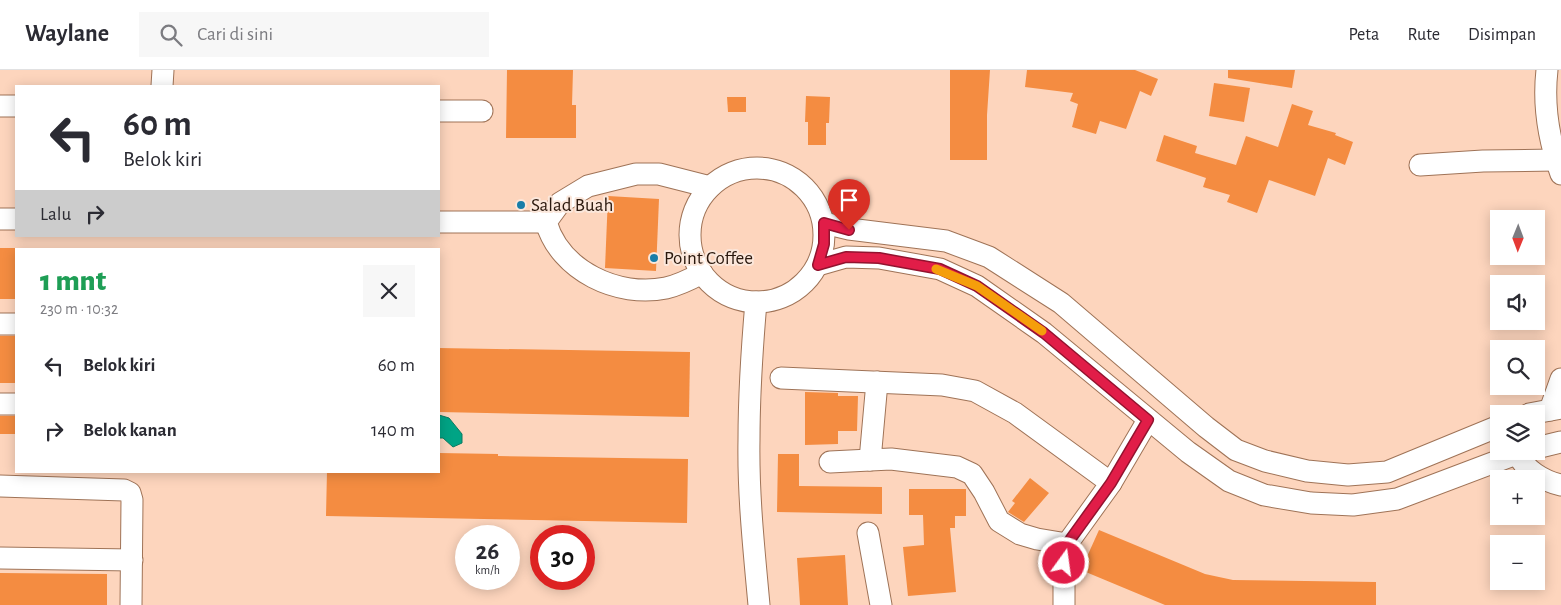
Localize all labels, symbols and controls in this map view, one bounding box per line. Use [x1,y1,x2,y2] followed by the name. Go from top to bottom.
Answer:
[139,12,489,57] search box
[157,21,185,49] icon: search
[25,22,109,46] text: Waylane
[197,25,273,44] text: Cari di sini
[1348,26,1379,44] text: Peta
[1407,26,1440,44] text: Rute
[1468,26,1536,44] text: Disimpan
[40,105,105,170] icon: left
[123,107,192,142] text: 60 m
[123,148,202,170] text: Belok kiri
[828,179,870,230] pin
[835,186,863,214] icon: arrive
[531,196,613,215] place label: Salad Buah
[515,199,527,211] marker: Salad Buah
[81,200,109,228] icon: right
[40,205,71,224] text: Lalu
[1490,210,1545,265] north arrow
[1490,210,1545,590] map controls
[664,249,753,268] place label: Point Coffee
[648,252,660,264] marker: Point Coffee
[363,265,415,317] button: close
[40,266,106,296] text: 1 mnt
[1490,275,1545,330] button: sound
[40,301,118,317] text: 230 m · 10:32
[1490,340,1545,395] button: search
[40,352,68,380] icon: left
[83,356,155,375] text: Belok kiri
[378,356,415,375] text: 60 m
[1490,405,1545,460] button: layers
[40,417,68,445] icon: right
[83,421,177,440] text: Belok kanan
[371,421,415,440] text: 140 m
[1490,470,1545,525] button: +
[530,525,595,590] speed limit sign: 30
[1490,535,1545,590] button: −
[1037,536,1089,588] position arrow
[476,539,499,564] text: 26
[475,564,500,576] text: km/h

